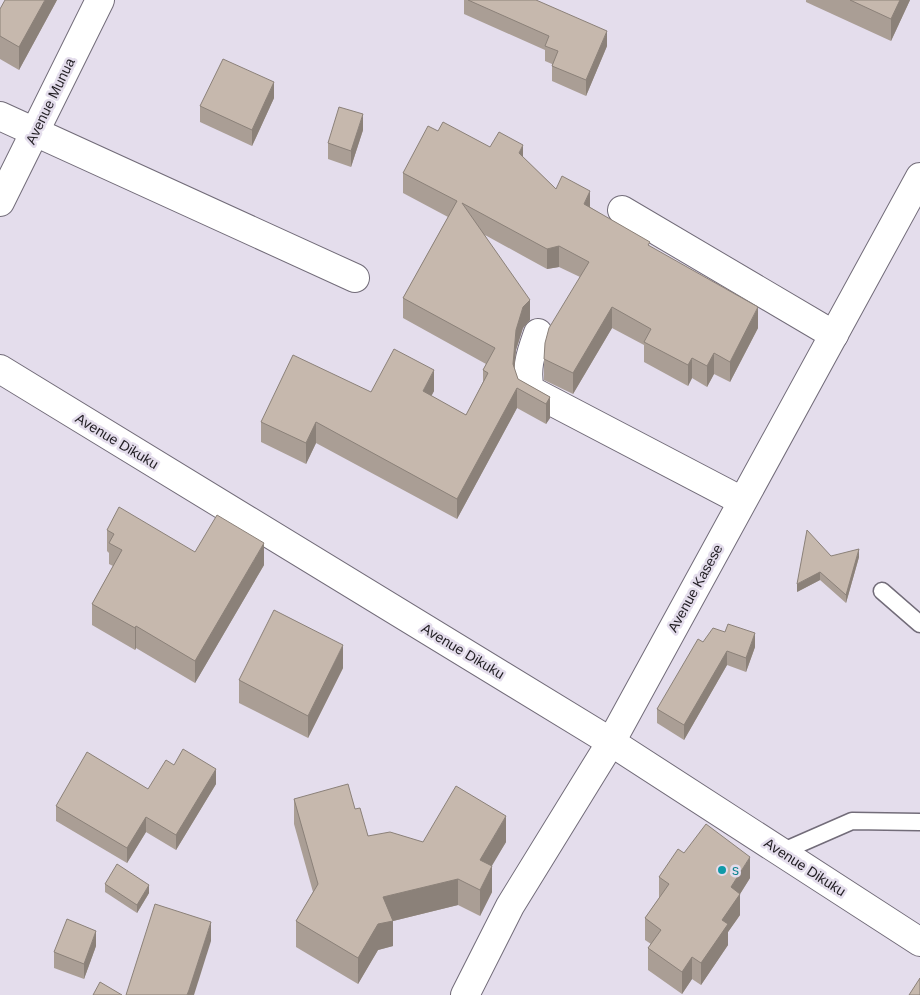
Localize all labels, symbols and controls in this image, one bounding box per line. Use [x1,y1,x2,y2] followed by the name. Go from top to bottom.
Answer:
[22,55,78,147] street label: Avenue Munua
[73,410,161,472] street label: Avenue Dikuku
[664,541,726,635] street label: Avenue Kasese
[419,620,507,682] street label: Avenue Dikuku
[761,835,849,899] street label: Avenue Dikuku
[732,862,739,878] place label: s
[716,864,728,876] marker: s

